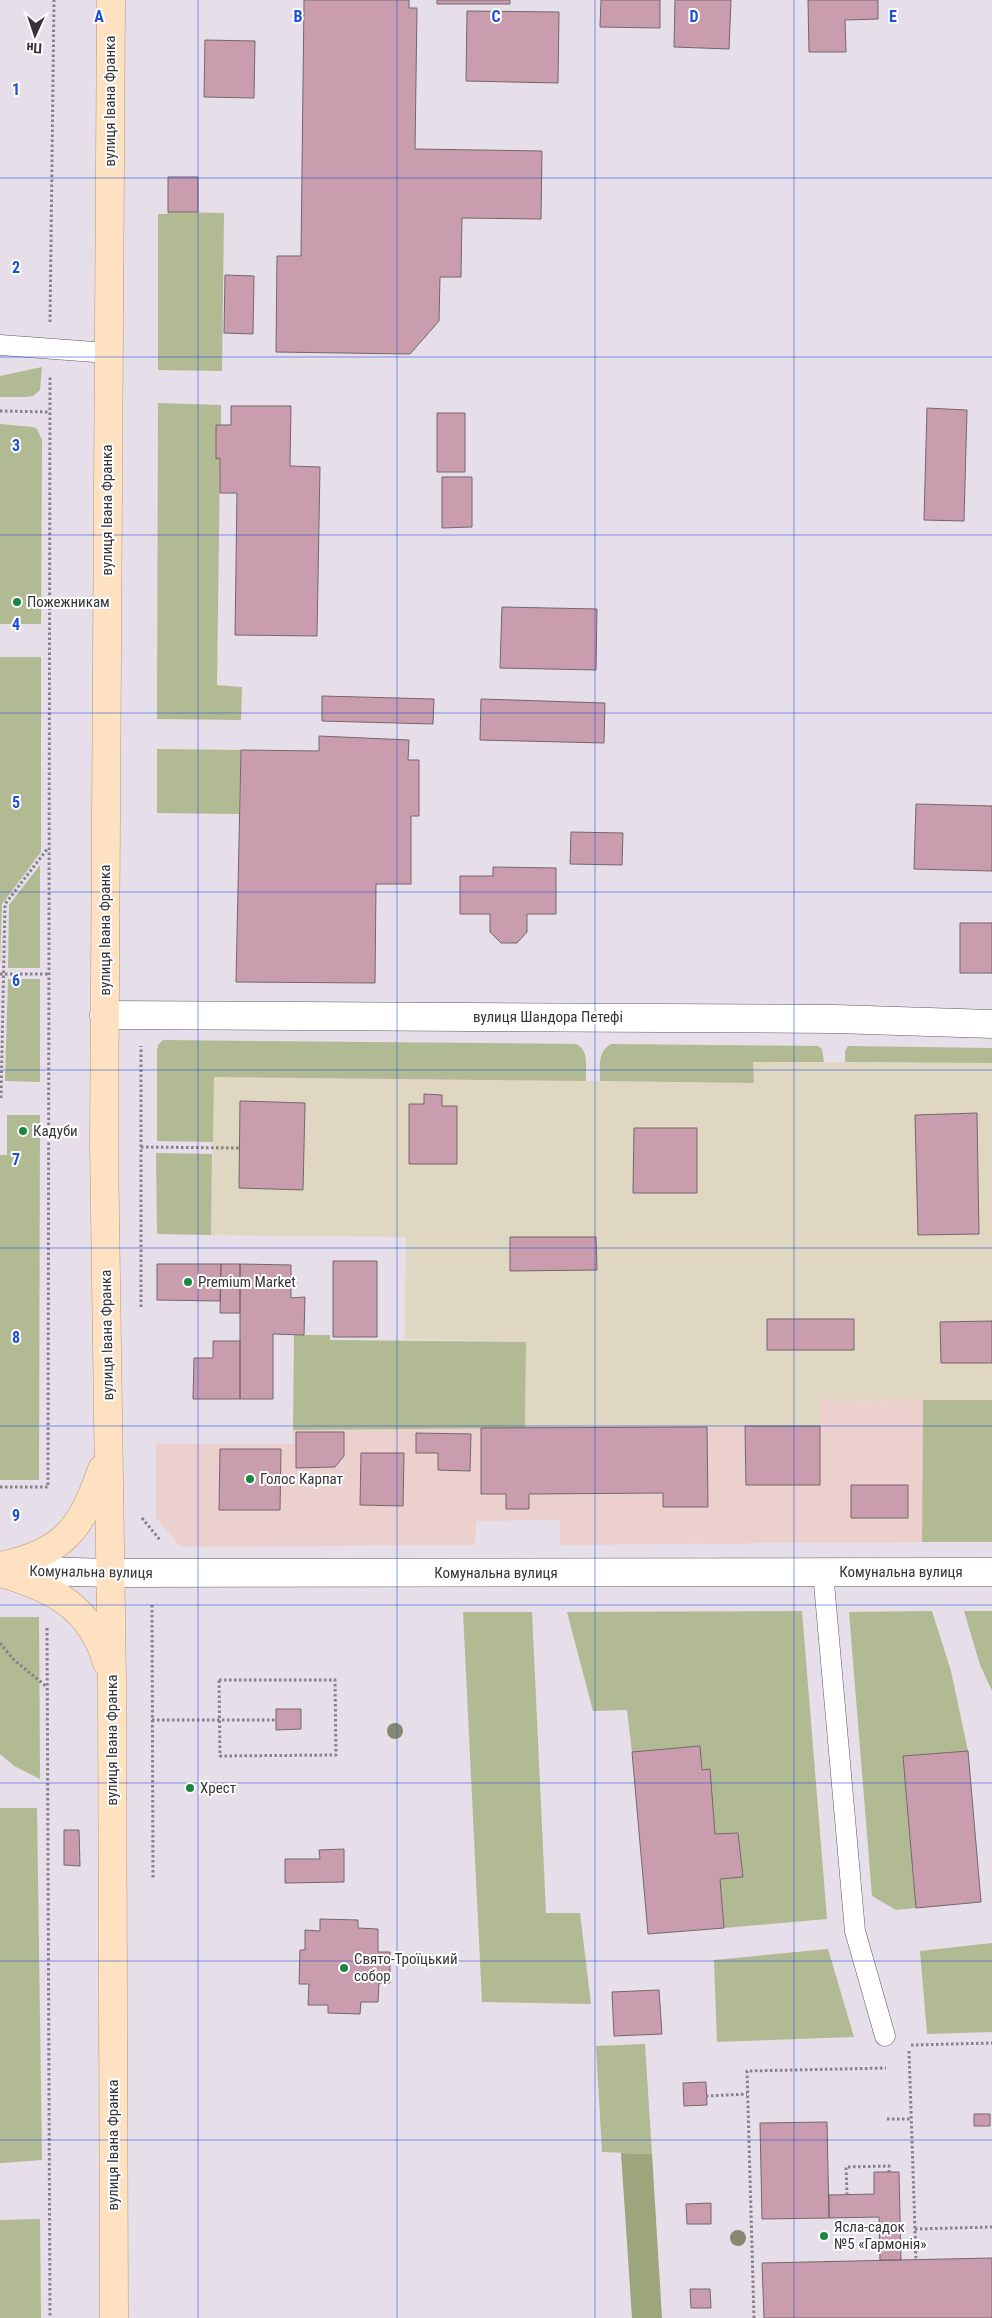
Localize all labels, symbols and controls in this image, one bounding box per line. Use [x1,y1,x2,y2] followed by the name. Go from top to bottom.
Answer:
[94,7,104,26] text: A
[294,7,303,26] text: B
[491,7,501,26] text: C
[689,7,699,26] text: D
[889,7,897,26] text: E
[10,10,60,60] north arrow
[101,36,119,166] street label: вулиця Івана Франка
[26,40,43,56] text: Пн
[12,80,20,99] text: 1
[12,258,20,277] text: 2
[12,436,20,455] text: 3
[98,445,116,575] street label: вулиця Івана Франка
[27,593,110,611] place label: Пожежникам
[11,596,23,608] marker: Пожежникам
[12,615,20,634] text: 4
[12,793,20,812] text: 5
[96,865,114,995] street label: вулиця Івана Франка
[12,971,20,990] text: 6
[473,1008,623,1026] street label: вулиця Шандора Петефі
[33,1122,78,1140] place label: Кадуби
[17,1125,29,1137] marker: Кадуби
[12,1150,20,1169] text: 7
[97,1269,117,1401] street label: вулиця Івана Франка
[198,1273,296,1291] place label: Premium Market
[182,1276,194,1288] marker: Premium Market
[12,1328,20,1347] text: 8
[260,1470,343,1488] place label: Голос Карпат
[244,1473,256,1485] marker: Голос Карпат
[12,1506,20,1525] text: 9
[29,1562,153,1582] street label: Комунальна вулиця
[839,1563,963,1581] street label: Комунальна вулиця
[434,1564,558,1582] street label: Комунальна вулиця
[103,1675,121,1805] street label: вулиця Івана Франка
[200,1779,236,1797] place label: Хрест
[184,1782,196,1794] marker: Хрест
[354,1950,458,1985] place label: Свято-Троїцький собор
[338,1962,350,1974] marker: Свято-Троїцький собор
[104,2080,122,2210] street label: вулиця Івана Франка
[834,2218,927,2253] place label: Ясла-садок №5 «Гармонія»
[818,2230,830,2242] marker: Ясла-садок №5 «Гармонія»

